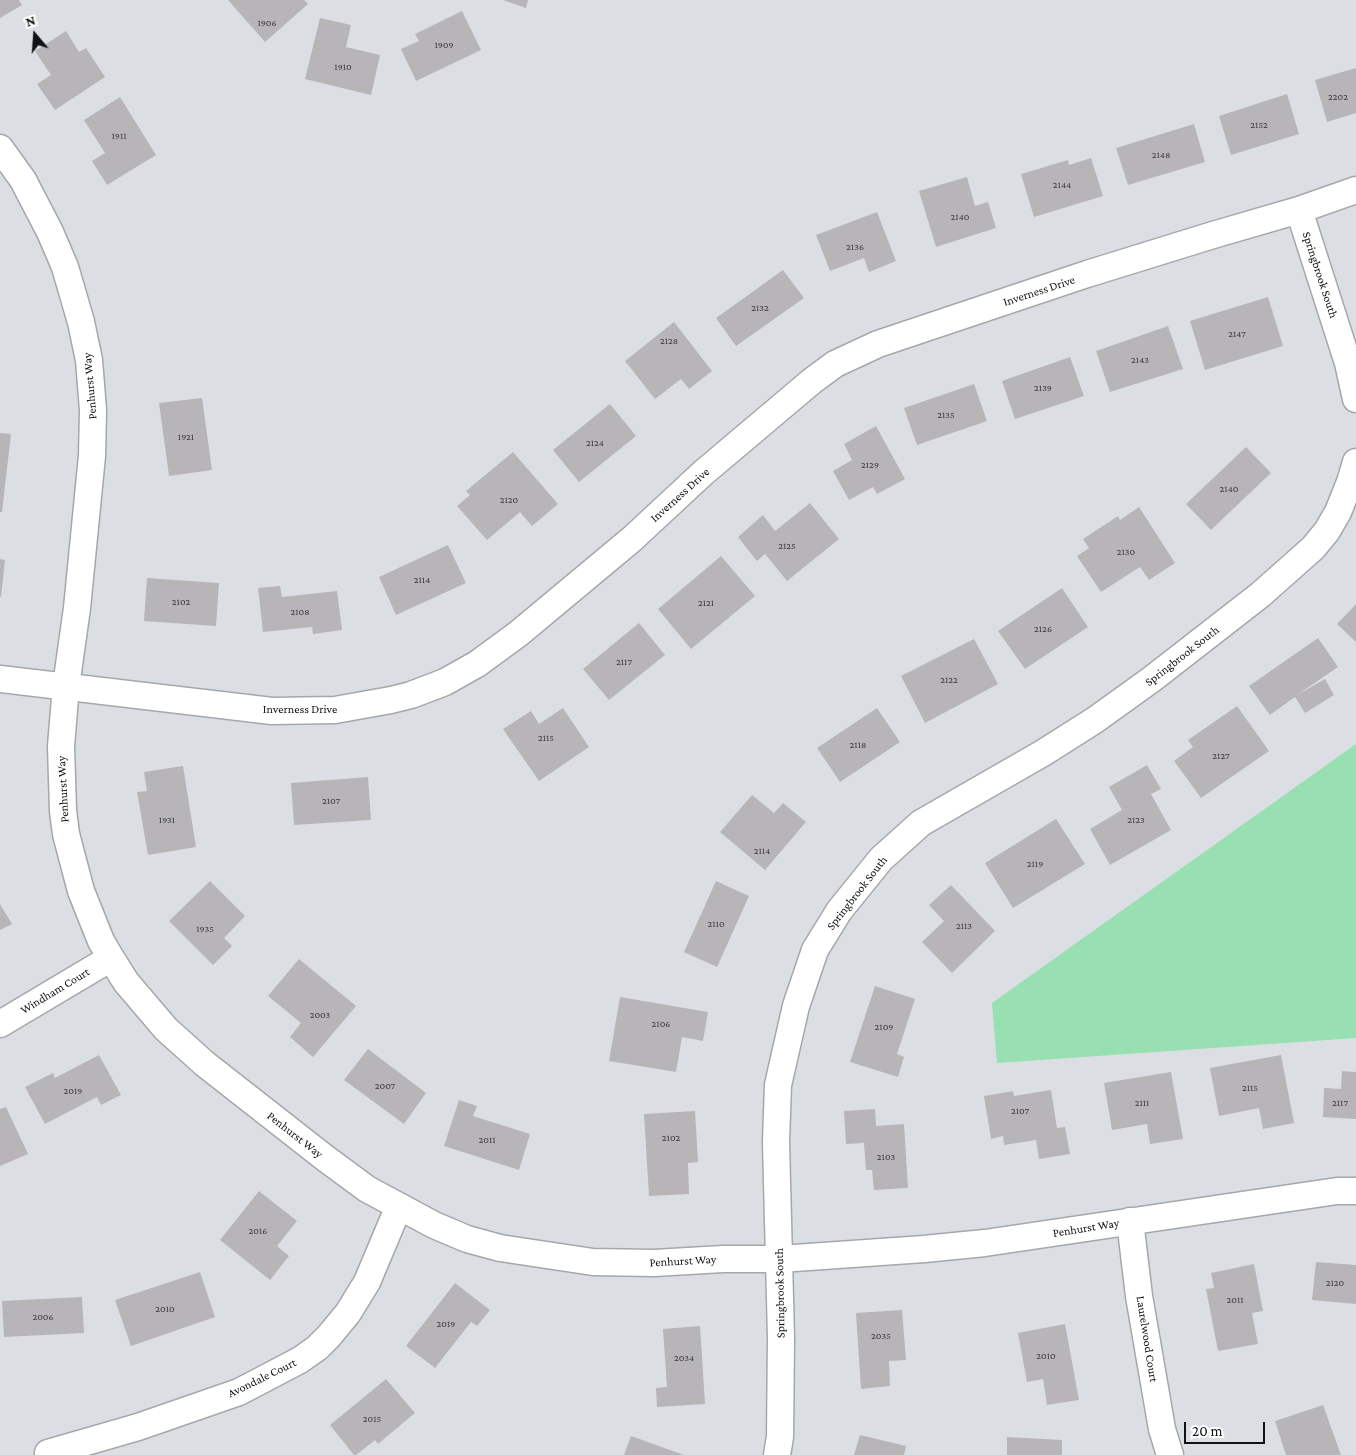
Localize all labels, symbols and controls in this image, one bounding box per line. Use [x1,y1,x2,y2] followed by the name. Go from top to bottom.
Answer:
[10,10,60,60] north arrow
[23,12,37,30] text: N
[257,17,277,29] house number: 1906
[434,39,454,51] house number: 1909
[334,61,352,73] house number: 1910
[1328,91,1348,103] house number: 2202
[1250,119,1268,131] house number: 2152
[111,130,127,142] house number: 1911
[1152,149,1170,161] house number: 2148
[1053,179,1071,191] house number: 2144
[951,211,969,223] house number: 2140
[1299,230,1341,320] street label: Springbrook South
[846,241,864,253] house number: 2136
[1001,273,1077,309] street label: Inverness Drive
[751,302,769,314] house number: 2132
[1228,328,1246,340] house number: 2147
[660,335,678,347] house number: 2128
[80,352,100,420] street label: Penhurst Way
[1131,354,1149,366] house number: 2143
[1034,382,1052,394] house number: 2139
[937,409,955,421] house number: 2135
[178,431,194,443] house number: 1921
[586,437,604,449] house number: 2124
[861,459,879,471] house number: 2129
[647,465,713,525] street label: Inverness Drive
[1220,483,1238,495] house number: 2140
[500,494,518,506] house number: 2120
[778,540,796,552] house number: 2125
[1117,546,1135,558] house number: 2130
[414,574,430,586] house number: 2114
[172,596,190,608] house number: 2102
[698,597,714,609] house number: 2121
[290,606,310,618] house number: 2108
[1034,623,1052,635] house number: 2126
[1142,623,1222,689] street label: Springbrook South
[616,656,632,668] house number: 2117
[940,674,958,686] house number: 2122
[263,702,337,716] street label: Inverness Drive
[538,732,554,744] house number: 2115
[850,739,866,751] house number: 2118
[1212,750,1230,762] house number: 2127
[54,755,72,823] street label: Penhurst Way
[322,795,340,807] house number: 2107
[159,814,175,826] house number: 1931
[1127,814,1145,826] house number: 2123
[754,845,770,857] house number: 2114
[824,853,890,933] street label: Springbrook South
[1027,858,1043,870] house number: 2119
[707,918,725,930] house number: 2110
[956,920,972,932] house number: 2113
[196,923,214,935] house number: 1935
[18,965,92,1017] street label: Windham Court
[310,1009,330,1021] house number: 2003
[652,1018,670,1030] house number: 2106
[875,1021,893,1033] house number: 2109
[375,1080,395,1092] house number: 2007
[1242,1082,1258,1094] house number: 2115
[64,1085,82,1097] house number: 2019
[1135,1097,1149,1109] house number: 2111
[1332,1097,1348,1109] house number: 2117
[1011,1105,1029,1117] house number: 2107
[264,1109,326,1161] street label: Penhurst Way
[662,1132,680,1144] house number: 2102
[478,1134,496,1146] house number: 2011
[877,1151,895,1163] house number: 2103
[1052,1216,1120,1240] street label: Penhurst Way
[249,1225,267,1237] house number: 2016
[772,1248,788,1338] street label: Springbrook South
[649,1252,717,1270] street label: Penhurst Way
[1326,1277,1344,1289] house number: 2120
[1226,1294,1244,1306] house number: 2011
[1133,1295,1161,1383] street label: Laurelwood Court
[155,1303,175,1315] house number: 2010
[32,1311,54,1323] house number: 2006
[437,1318,455,1330] house number: 2019
[871,1330,891,1342] house number: 2035
[1036,1350,1056,1362] house number: 2010
[674,1352,694,1364] house number: 2034
[225,1355,299,1401] street label: Avondale Court
[1186,1412,1267,1444] scale bar
[363,1413,381,1425] house number: 2015
[1192,1423,1223,1439] text: 20 m

